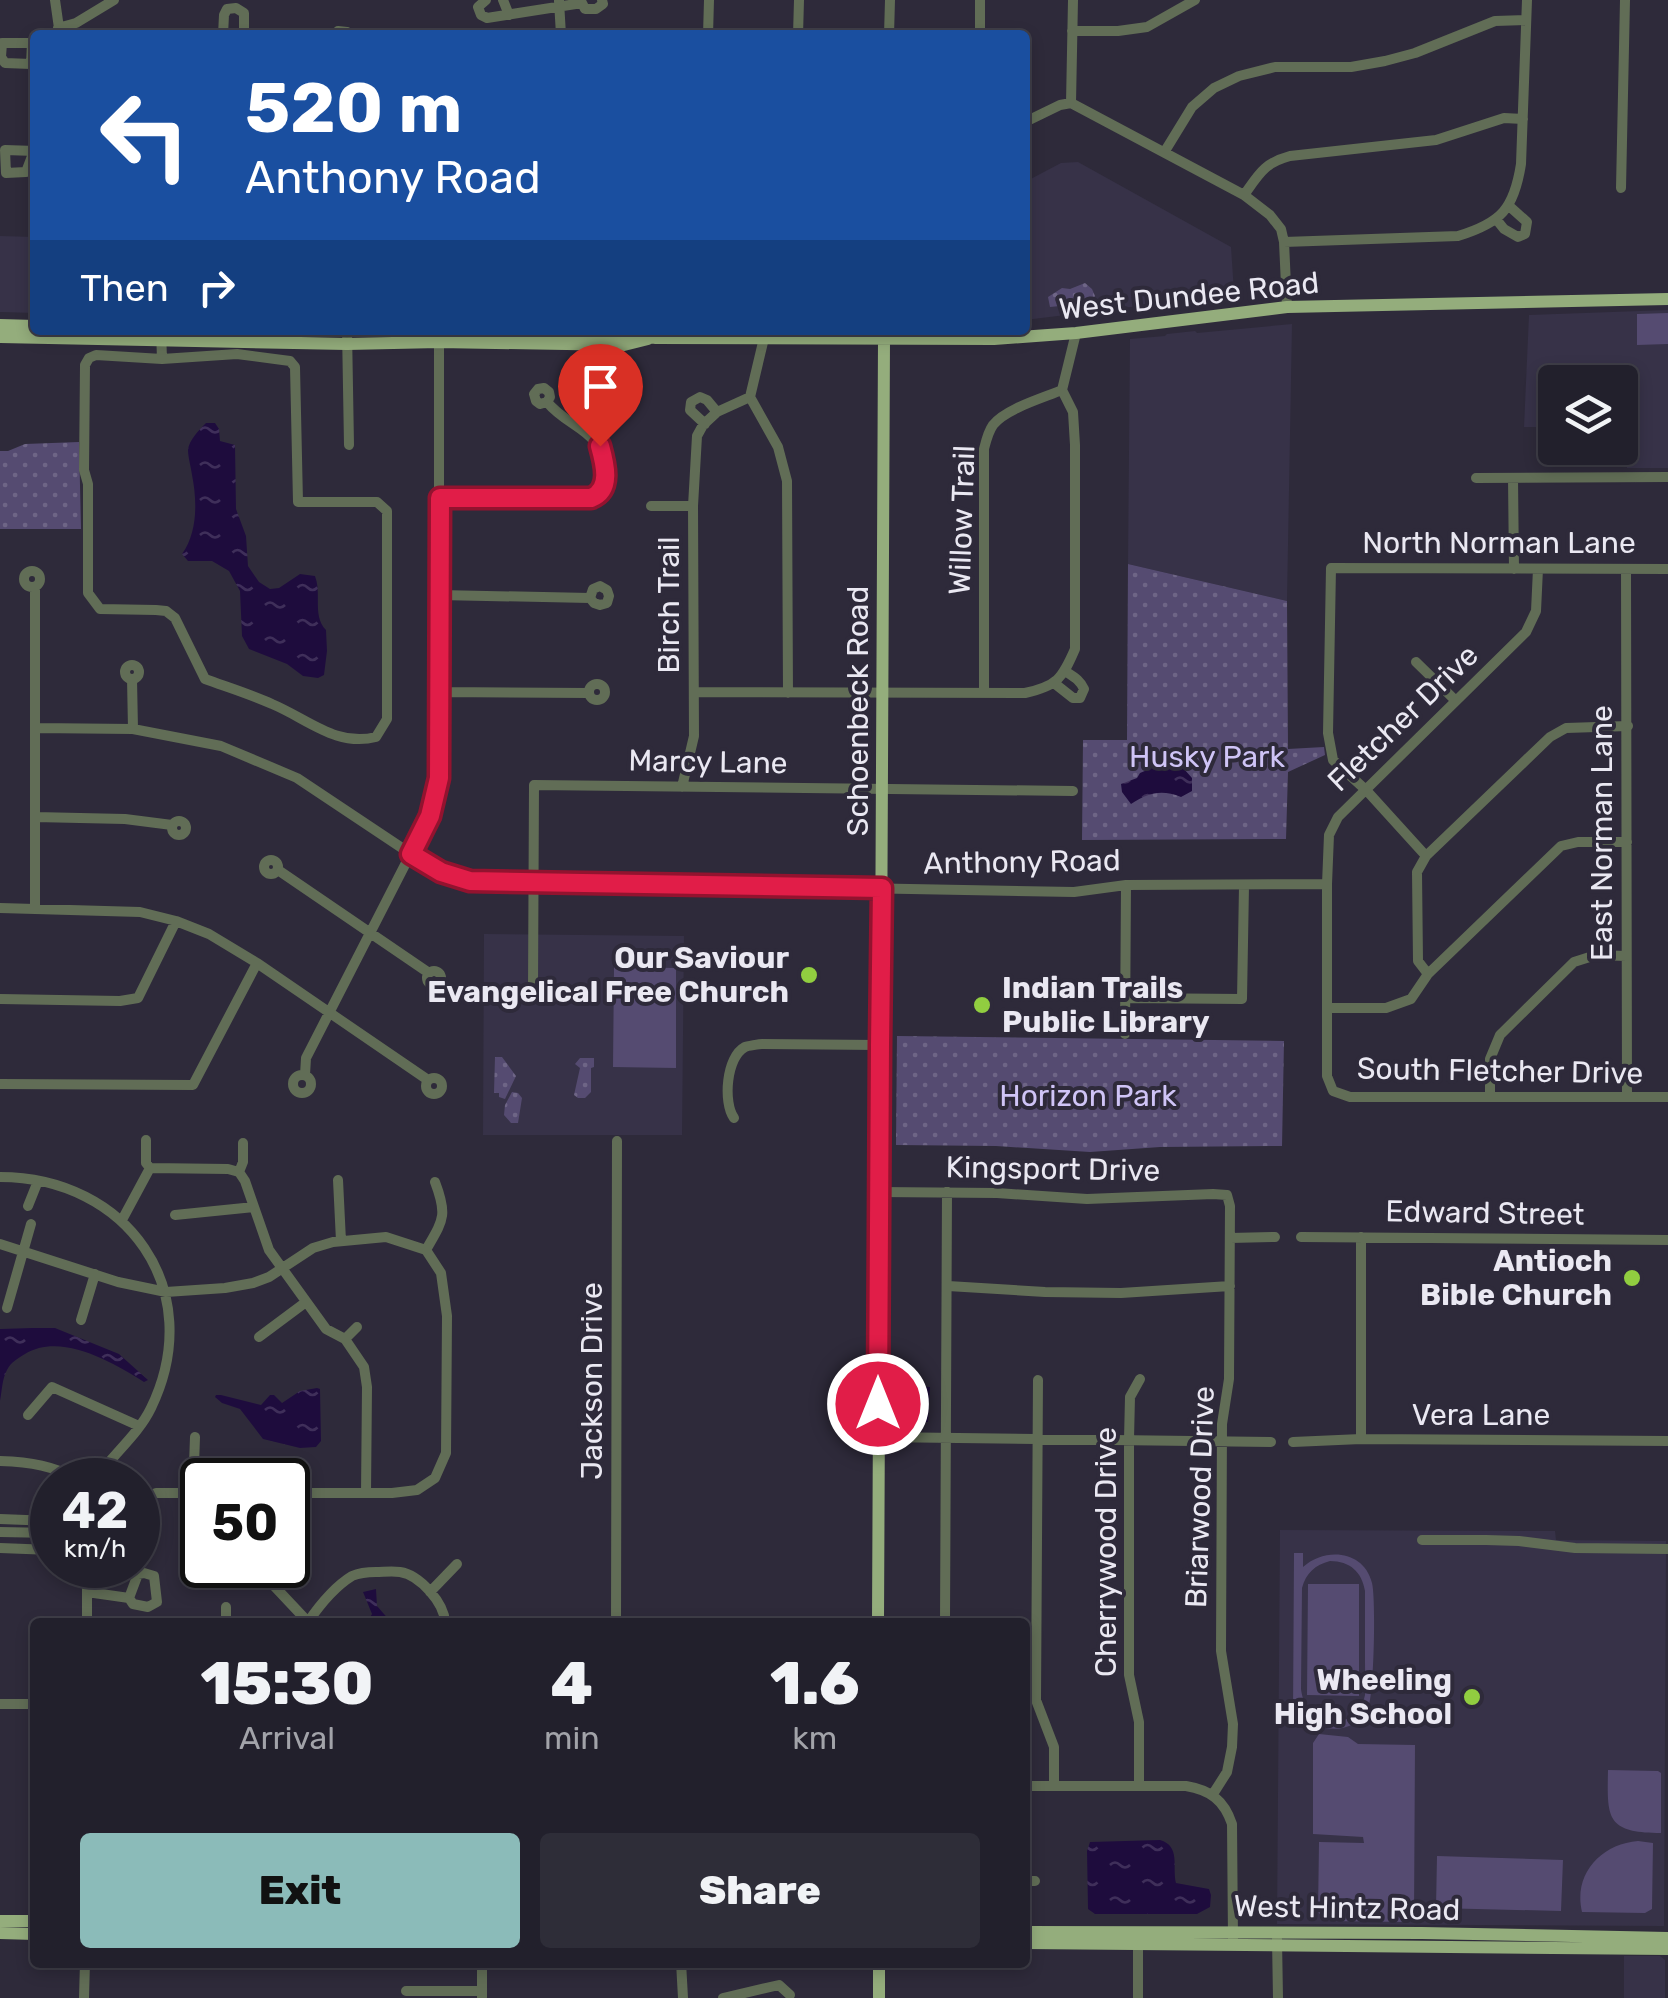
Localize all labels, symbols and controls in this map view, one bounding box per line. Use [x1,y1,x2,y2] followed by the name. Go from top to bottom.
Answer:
[245,67,462,150] text: 520 m
[80,70,210,200] icon: left
[245,151,541,204] text: Anthony Road
[189,260,244,315] icon: right
[1057,264,1321,328] street label: West Dundee Road
[80,265,169,311] text: Then
[558,344,643,447] pin
[573,359,628,414] icon: arrive
[1538,365,1638,465] map controls
[1538,365,1638,465] button: layers
[941,444,983,596] street label: Willow Trail
[1362,525,1636,561] street label: North Norman Lane
[651,536,687,674] street label: Birch Trail
[840,586,876,836] street label: Schoenbeck Road
[1320,637,1486,799] street label: Fletcher Drive
[1584,705,1620,961] street label: East Norman Lane
[1129,739,1285,775] park label: Husky Park
[628,743,788,781] street label: Marcy Lane
[923,842,1121,882] street label: Anthony Road
[427,940,789,1010] place label: Our Saviour Evangelical Free Church
[798,964,820,986] marker: Our Saviour Evangelical Free Church
[1002,970,1210,1040] place label: Indian Trails Public Library
[971,994,993,1016] marker: Indian Trails Public Library
[1356,1051,1644,1091] street label: South Fletcher Drive
[999,1078,1177,1114] park label: Horizon Park
[945,1149,1161,1189] street label: Kingsport Drive
[1385,1193,1585,1233] street label: Edward Street
[1420,1243,1612,1313] place label: Antioch Bible Church
[1621,1267,1643,1289] marker: Antioch Bible Church
[574,1282,610,1480] street label: Jackson Drive
[826,1352,930,1456] position arrow
[1178,1385,1222,1609] street label: Briarwood Drive
[1412,1397,1550,1433] street label: Vera Lane
[1088,1427,1124,1677] street label: Cherrywood Drive
[180,1458,310,1588] speed limit sign: 50
[62,1481,128,1541] text: 42
[64,1534,126,1563] text: km/h
[200,1648,374,1719] text: 15:30
[550,1648,593,1719] text: 4
[770,1648,860,1719] text: 1.6
[1274,1662,1452,1732] place label: Wheeling High School
[1461,1686,1483,1708] marker: Wheeling High School
[239,1719,335,1757] text: Arrival
[544,1719,600,1757] text: min
[792,1719,837,1757] text: km
[80,1833,520,1948] button: Exit
[540,1833,980,1948] button: Share
[1233,1888,1461,1928] street label: West Hintz Road

